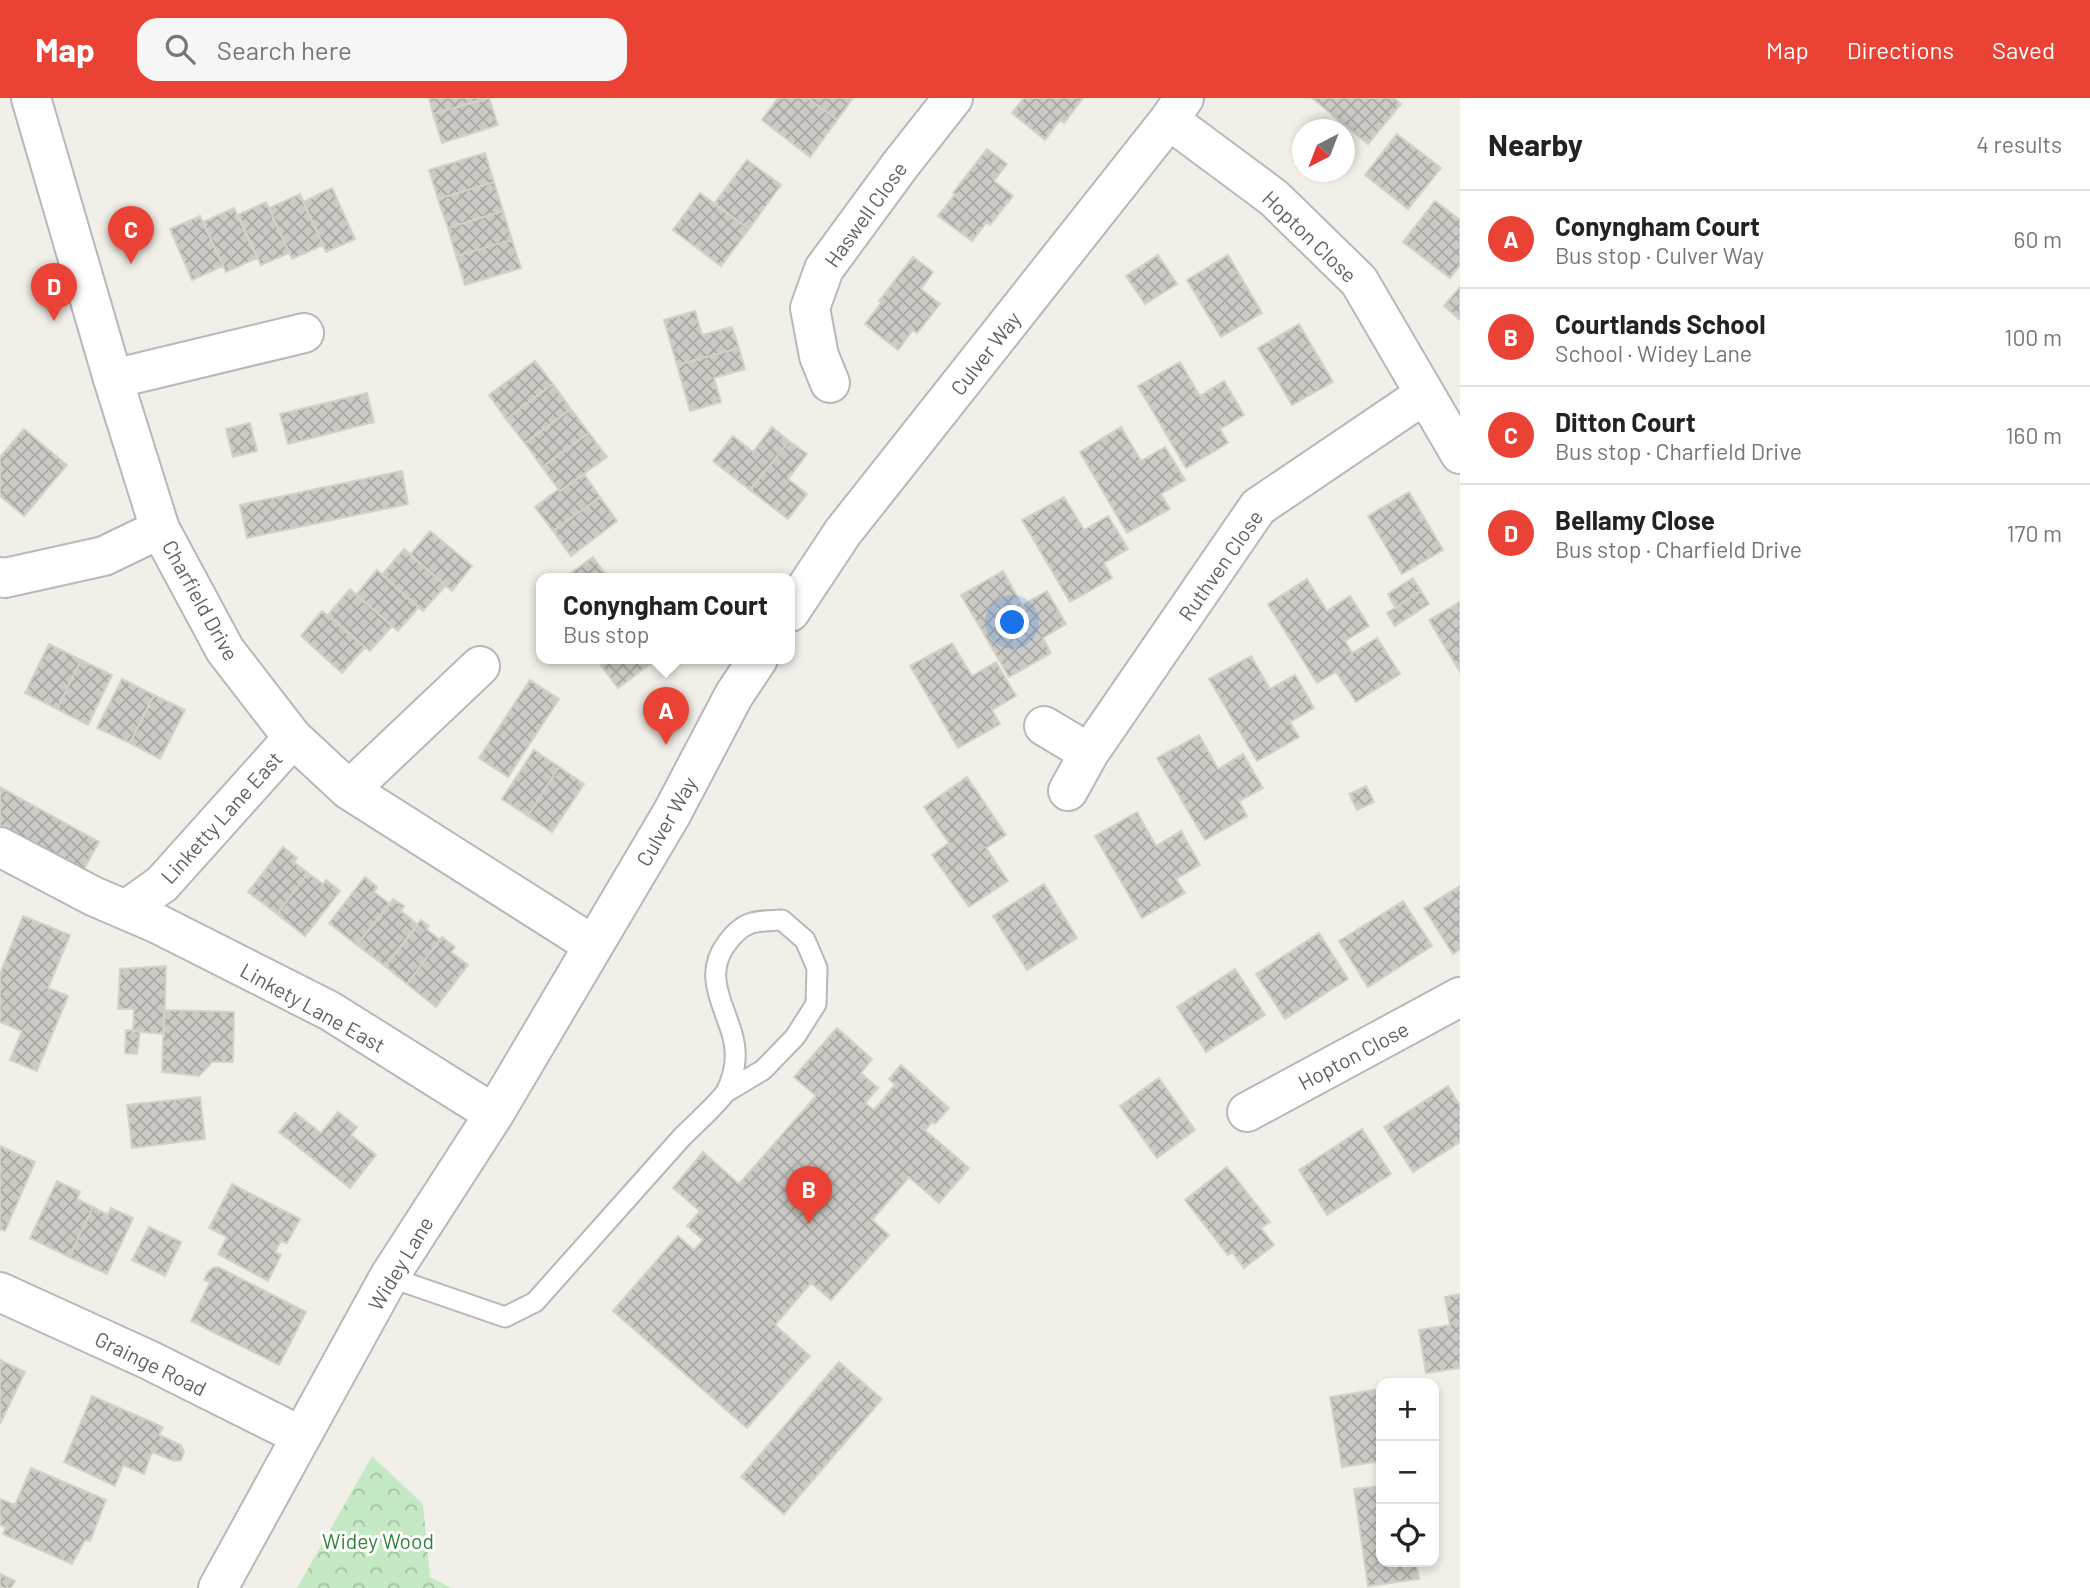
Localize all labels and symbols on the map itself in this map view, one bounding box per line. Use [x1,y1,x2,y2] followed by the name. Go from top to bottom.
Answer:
[1292,119,1355,182] north arrow
[818,156,912,272] street label: Haswell Close
[1258,185,1362,287] street label: Hopton Close
[108,206,154,264] pin: C
[31,263,77,321] pin: D
[945,306,1026,400] street label: Culver Way
[1173,505,1267,625] street label: Ruthven Close
[158,535,244,665] street label: Charfield Drive
[995,605,1029,639] your location
[643,687,689,745] pin: A
[155,746,287,888] street label: Linketty Lane East
[630,772,702,870] street label: Culver Way
[236,957,390,1057] street label: Linkety Lane East
[1294,1015,1412,1095] street label: Hopton Close
[786,1166,832,1224] pin: B
[362,1212,438,1314] street label: Widey Lane
[91,1325,211,1401] street label: Grainge Road
[322,1528,434,1553] park label: Widey Wood

